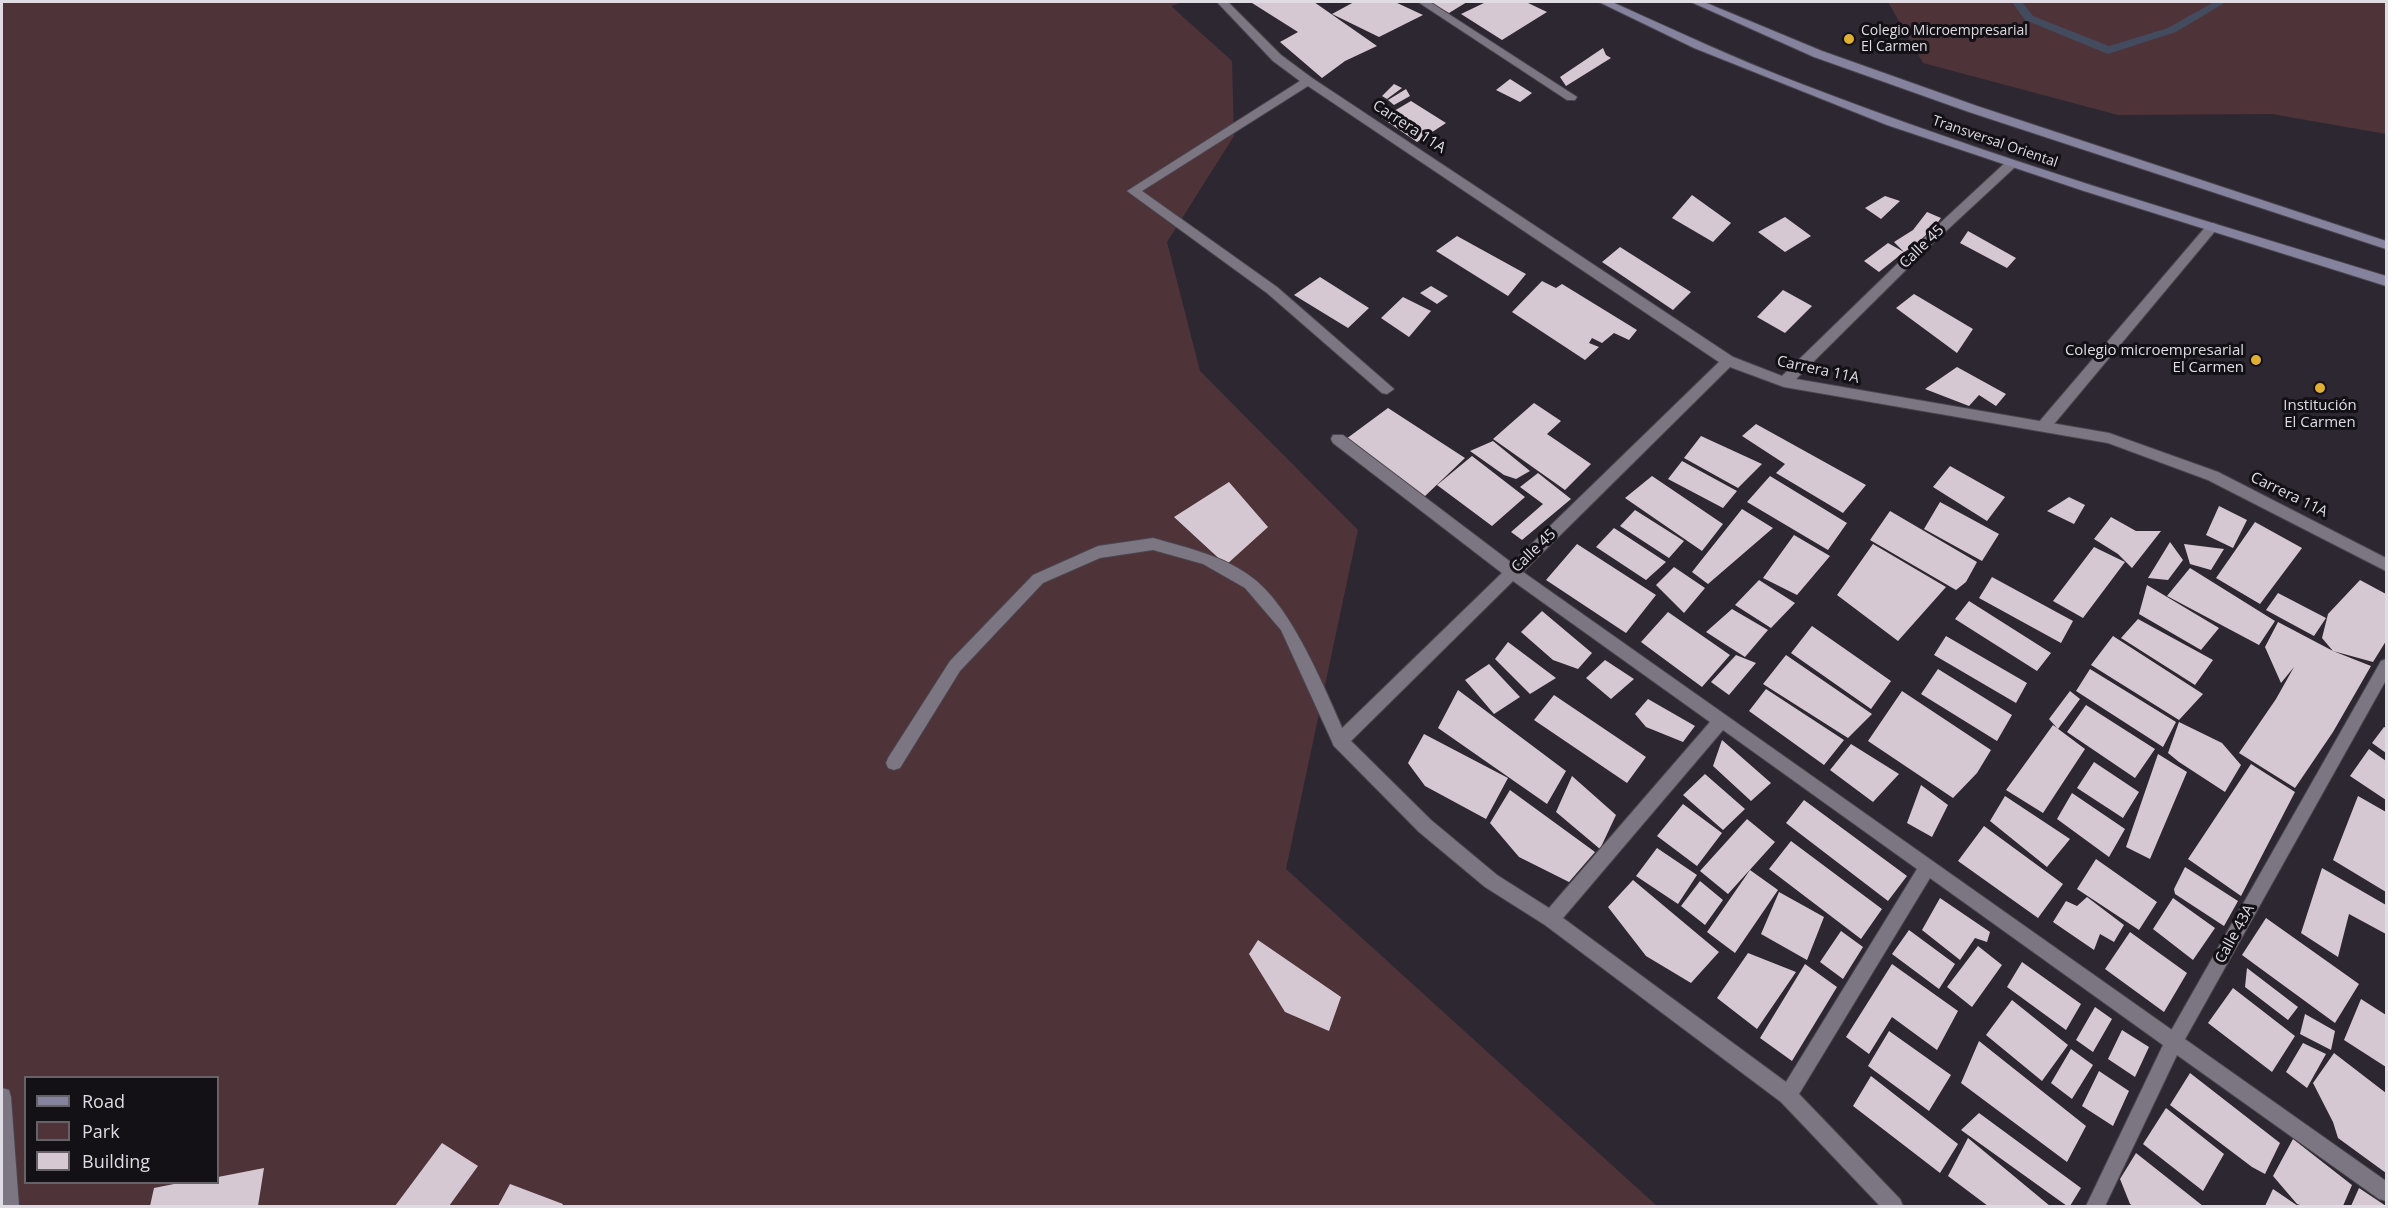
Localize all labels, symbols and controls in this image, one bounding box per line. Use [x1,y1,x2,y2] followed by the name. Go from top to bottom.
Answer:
[1861,23,2028,56] place label: Colegio Microempresarial El Carmen
[1842,32,1856,46] marker: Colegio Microempresarial El Carmen
[1369,97,1449,157] street label: Carrera 11A
[1930,113,2060,171] street label: Transversal Oriental
[1896,221,1948,273] street label: Calle 45
[2065,342,2244,377] place label: Colegio microempresarial El Carmen
[1775,353,1861,387] street label: Carrera 11A
[2249,353,2263,367] marker: Colegio microempresarial El Carmen
[2313,381,2327,395] marker: Institución El Carmen
[2283,397,2357,432] place label: Institución El Carmen
[2248,469,2330,521] street label: Carrera 11A
[1508,525,1560,577] street label: Calle 45
[2212,902,2258,966] street label: Calle 43A
[24,1076,219,1184] legend
[82,1089,125,1113] text: Road
[82,1119,120,1143] text: Park
[82,1149,150,1173] text: Building

